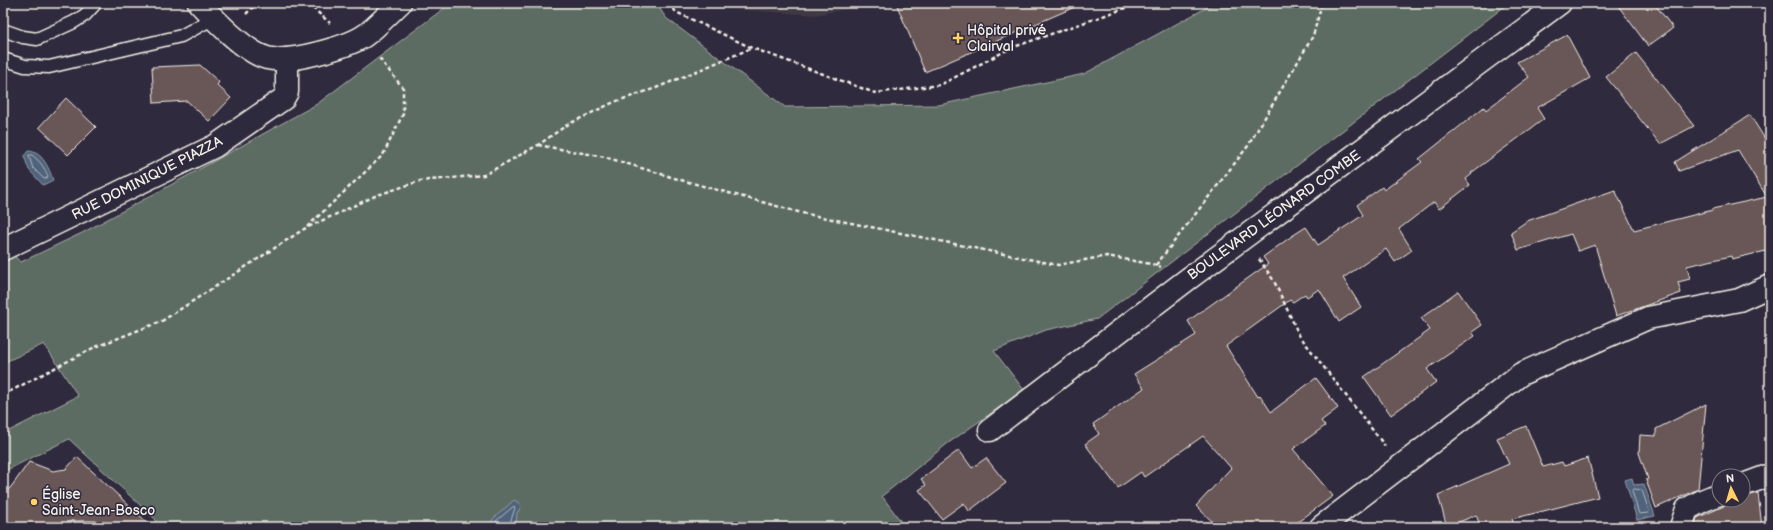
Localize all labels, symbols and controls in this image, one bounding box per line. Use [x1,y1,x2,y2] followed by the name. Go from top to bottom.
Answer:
[967,22,1047,55] place label: Hôpital privé Clairval
[952,32,964,44] marker: Hôpital privé Clairval
[69,132,226,223] street label: RUE DOMINIQUE PIAZZA
[1184,146,1364,284] street label: BOULEVARD LÉONARD COMBE
[1711,468,1751,508] north arrow
[1725,472,1735,485] text: N
[42,485,155,519] place label: Église Saint-Jean-Bosco
[29,497,39,507] marker: Église Saint-Jean-Bosco

